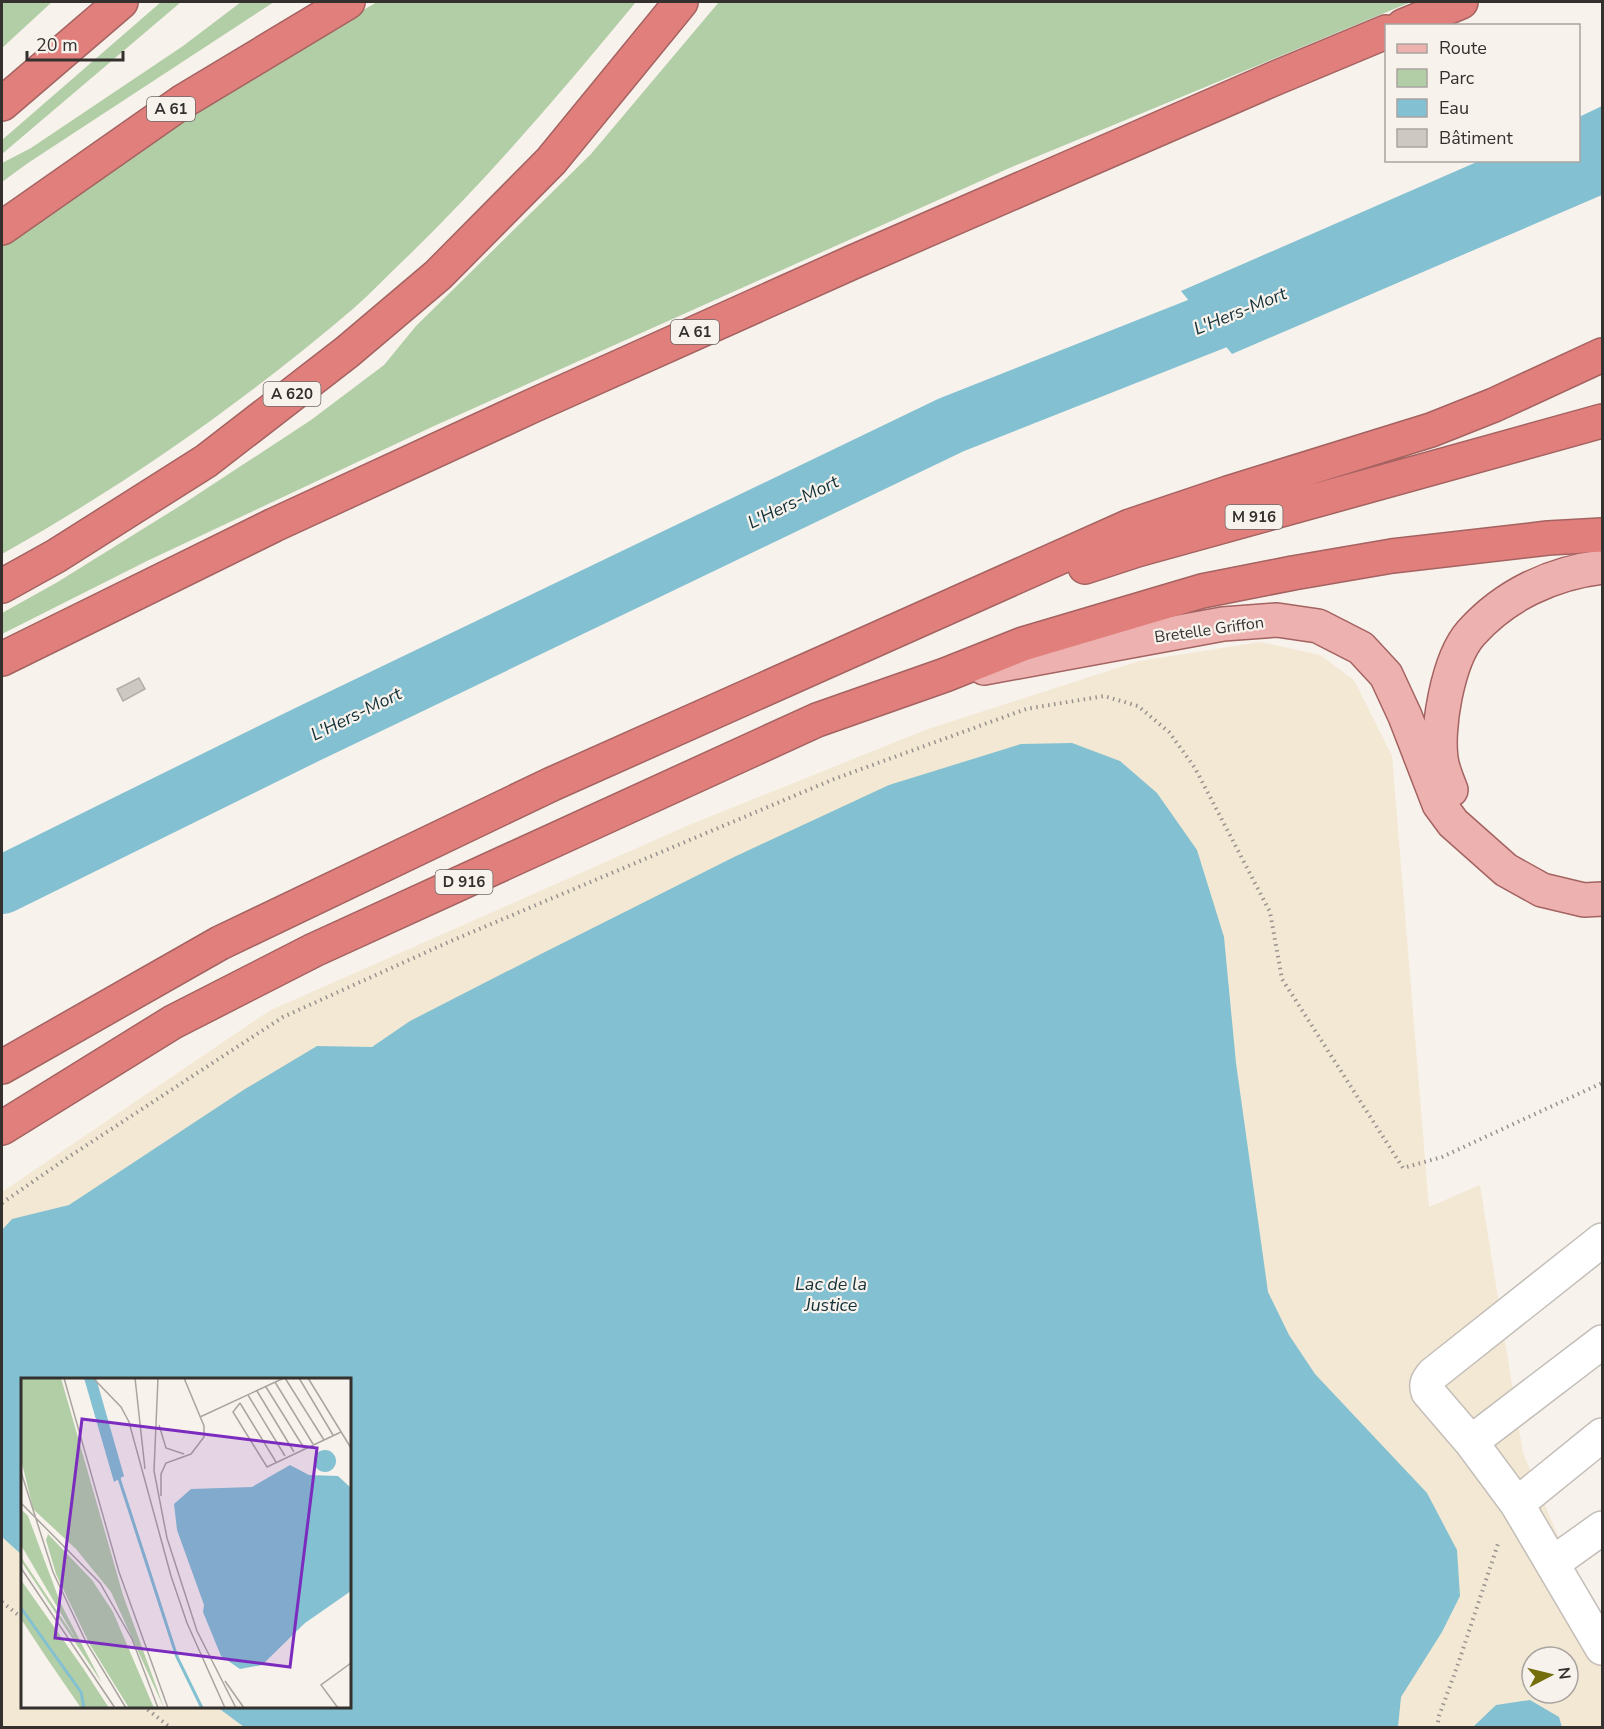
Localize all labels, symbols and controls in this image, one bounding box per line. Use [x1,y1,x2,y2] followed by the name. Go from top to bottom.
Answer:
[27,24,123,62] scale bar
[1385,24,1580,162] legend
[36,33,78,57] text: 20 m
[1439,36,1487,60] text: Route
[1439,66,1474,90] text: Parc
[1439,96,1469,120] text: Eau
[147,97,195,121] road number: A 61
[1439,126,1513,150] text: Bâtiment
[1190,281,1291,341] water label: L'Hers-Mort
[671,320,719,344] road number: A 61
[264,382,320,406] road number: A 620
[744,469,843,534] water label: L'Hers-Mort
[1226,505,1282,529] road number: M 916
[1153,611,1265,649] street label: Bretelle Griffon
[307,681,406,746] water label: L'Hers-Mort
[436,870,492,894] road number: D 916
[795,1272,867,1317] water label: Lac de la Justice
[21,1378,351,1708] inset map
[1520,1645,1580,1705] north arrow
[1552,1666,1576,1681] text: N

